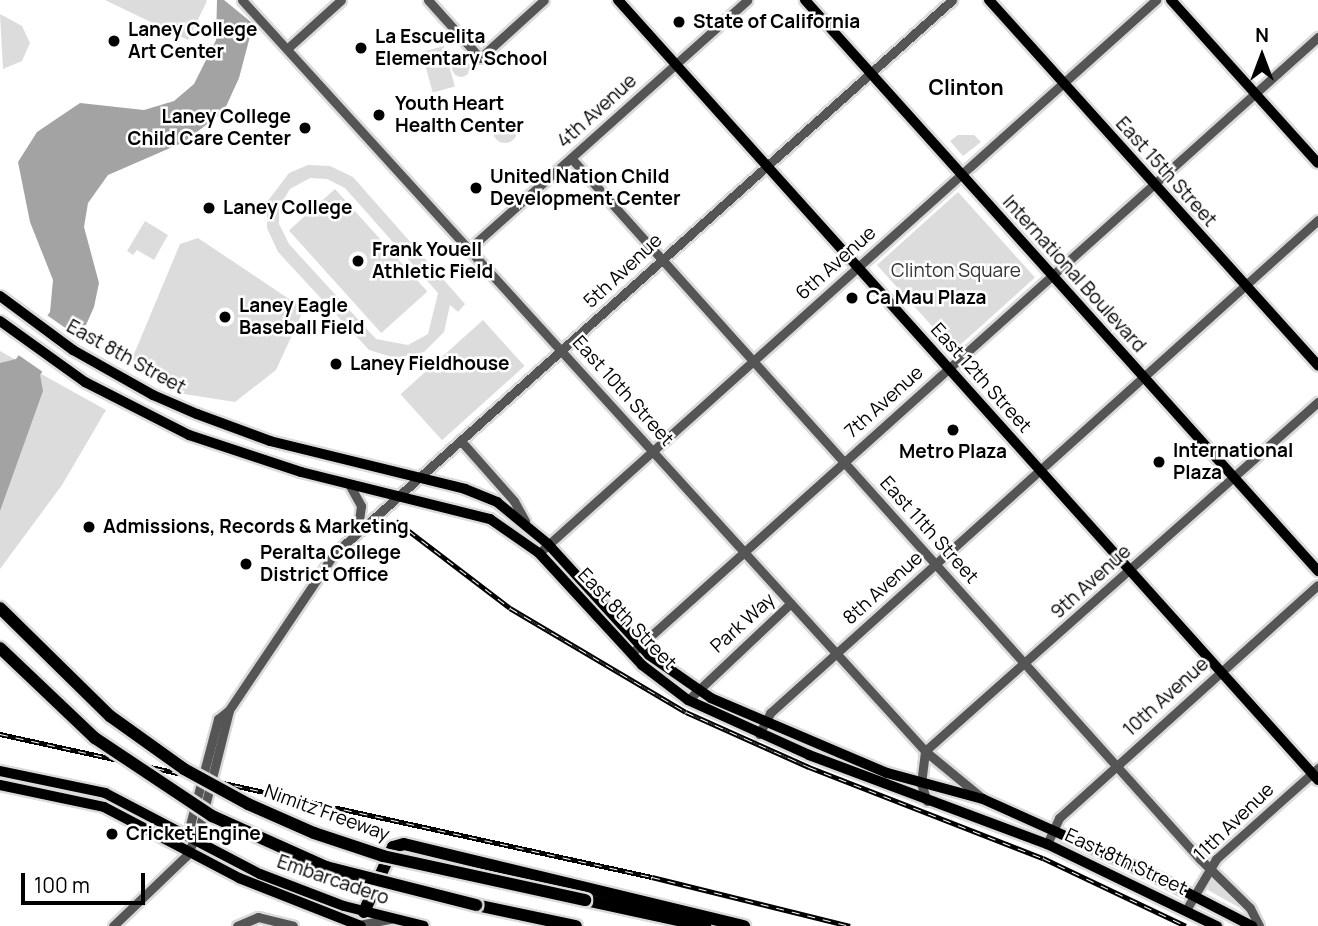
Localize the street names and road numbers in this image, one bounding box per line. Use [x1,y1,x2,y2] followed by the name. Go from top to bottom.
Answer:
[553,69,641,153] street label: 4th Avenue
[1111,112,1221,232] street label: East 15th Street
[998,191,1150,357] street label: International Boulevard
[791,221,881,305] street label: 6th Avenue
[579,229,667,313] street label: 5th Avenue
[63,315,189,399] street label: East 8th Street
[926,319,1036,437] street label: East 12th Street
[568,331,678,451] street label: East 10th Street
[840,361,928,443] street label: 7th Avenue
[875,472,983,588] street label: East 11th Street
[1046,540,1136,624] street label: 9th Avenue
[839,546,927,630] street label: 8th Avenue
[573,563,681,675] street label: East 8th Street
[706,588,780,658] street label: Park Way
[1119,653,1213,741] street label: 10th Avenue
[1189,778,1279,866] street label: 11th Avenue
[261,780,393,846] street label: Nimitz Freeway
[1061,824,1191,900] street label: East 8th Street
[274,850,392,910] street label: Embarcadero

